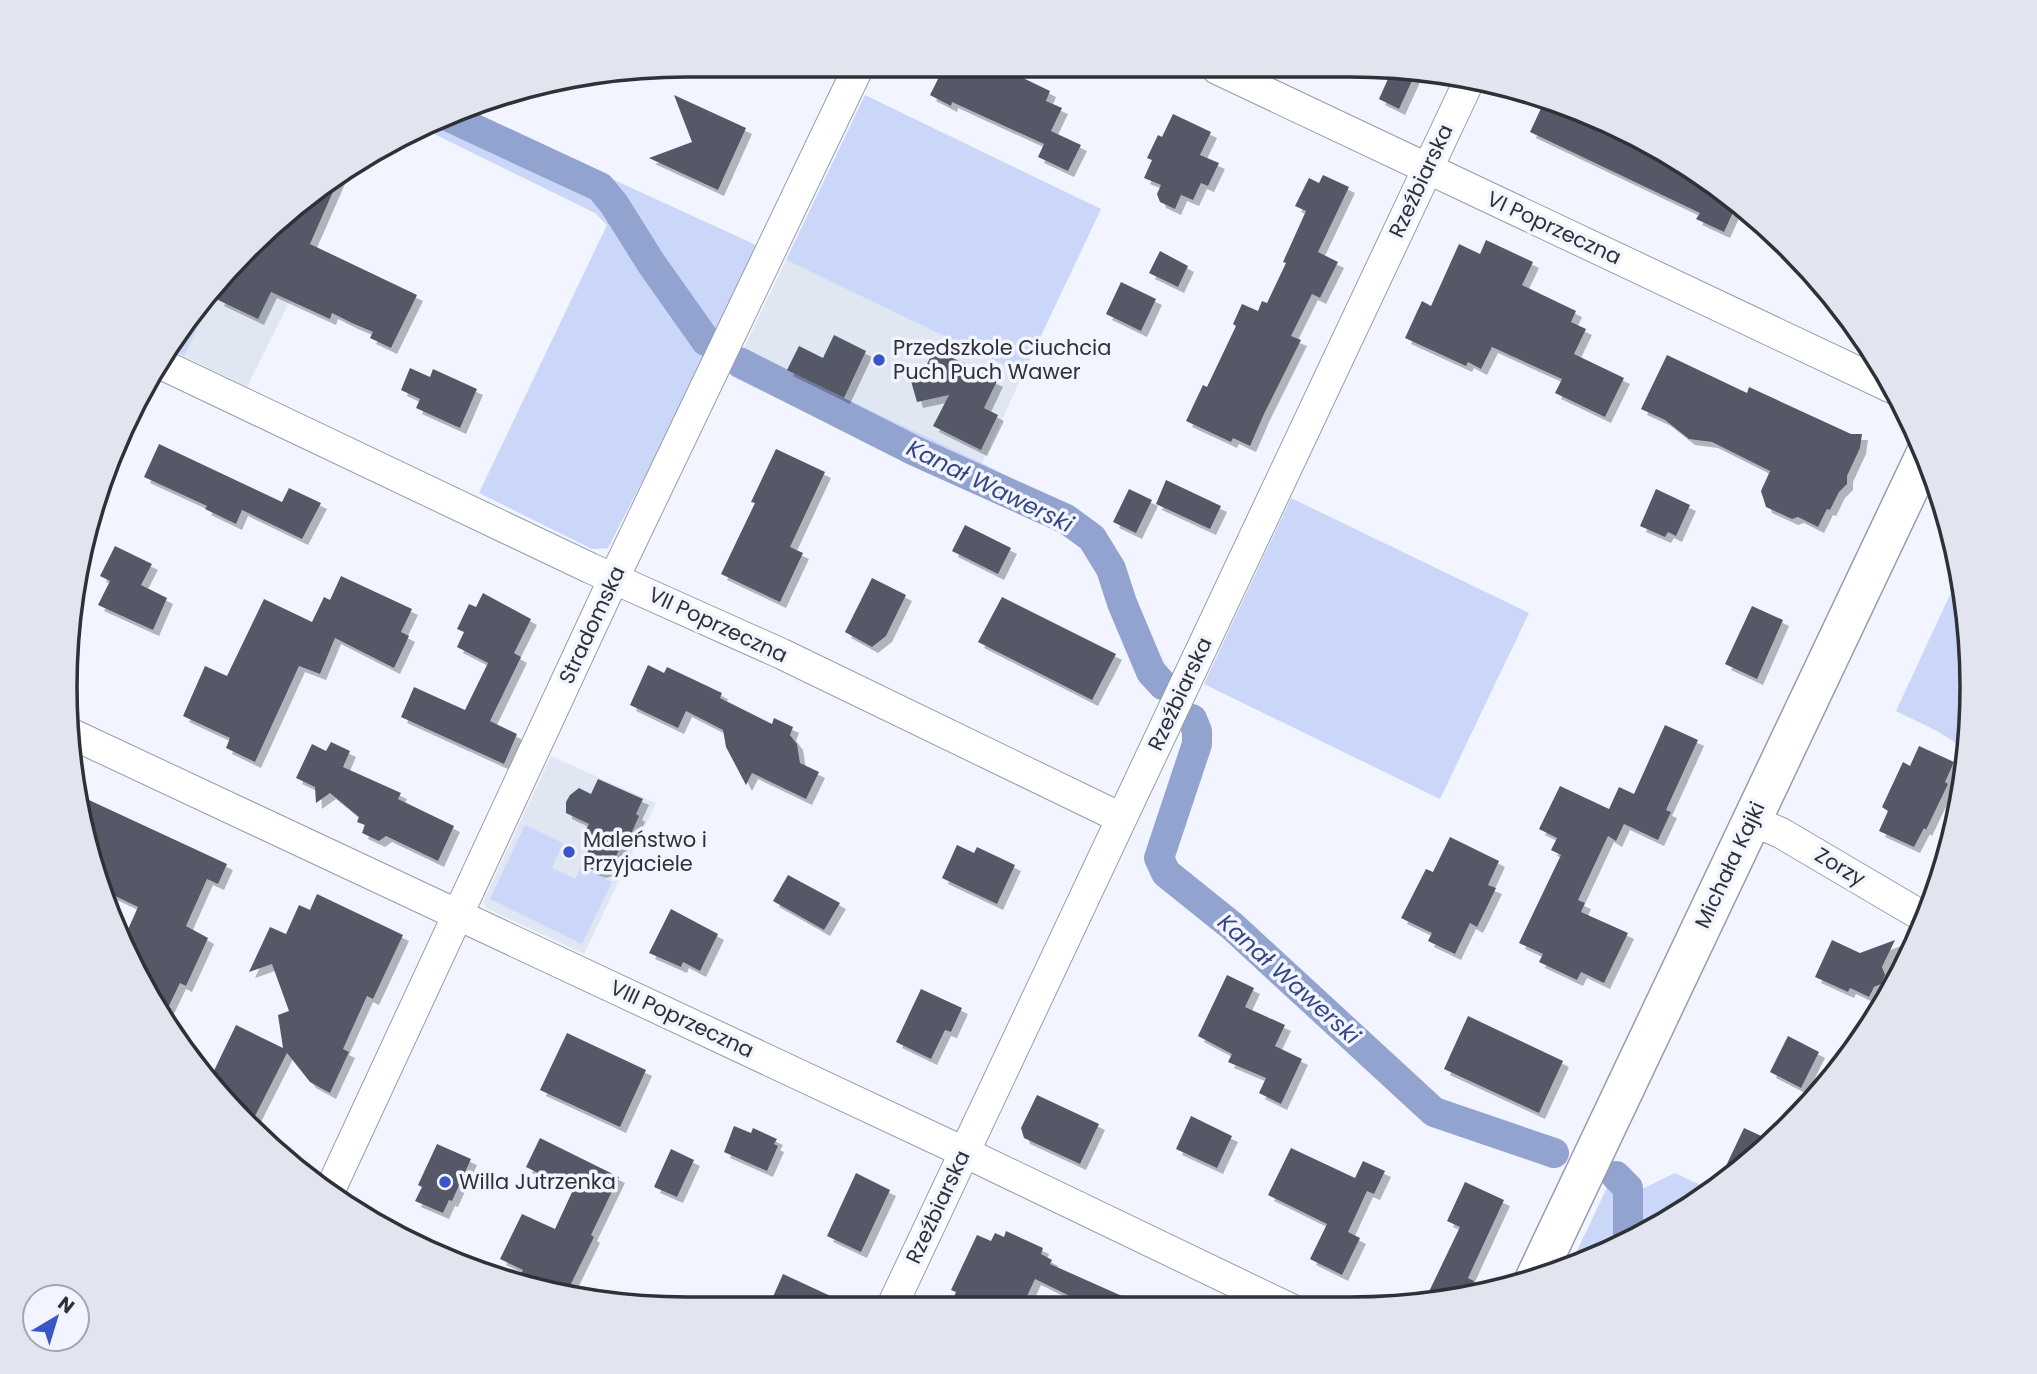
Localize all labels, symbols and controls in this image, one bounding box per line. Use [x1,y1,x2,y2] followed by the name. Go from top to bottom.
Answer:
[1382,119,1460,242] street label: Rzeźbiarska
[1482,184,1626,271] street label: VI Poprzeczna
[893,333,1111,386] place label: Przedszkole Ciuchcia Puch Puch Wawer
[871,352,887,368] marker: Przedszkole Ciuchcia Puch Puch Wawer
[901,432,1079,540] water label: Kanał Wawerski
[552,561,632,689] street label: Stradomska
[644,580,792,669] street label: VII Poprzeczna
[1141,632,1219,755] street label: Rzeźbiarska
[1688,797,1772,933] street label: Michała Kajki
[583,825,707,878] place label: Maleństwo i Przyjaciele
[1810,840,1871,893] street label: Zorzy
[561,844,577,860] marker: Maleństwo i Przyjaciele
[1211,906,1367,1052] water label: Kanał Wawerski
[606,973,759,1065] street label: VIII Poprzeczna
[899,1145,977,1268] street label: Rzeźbiarska
[459,1167,616,1196] place label: Willa Jutrzenka
[437,1174,453,1190] marker: Willa Jutrzenka
[21,1283,91,1353] north arrow
[52,1290,80,1320] text: N

